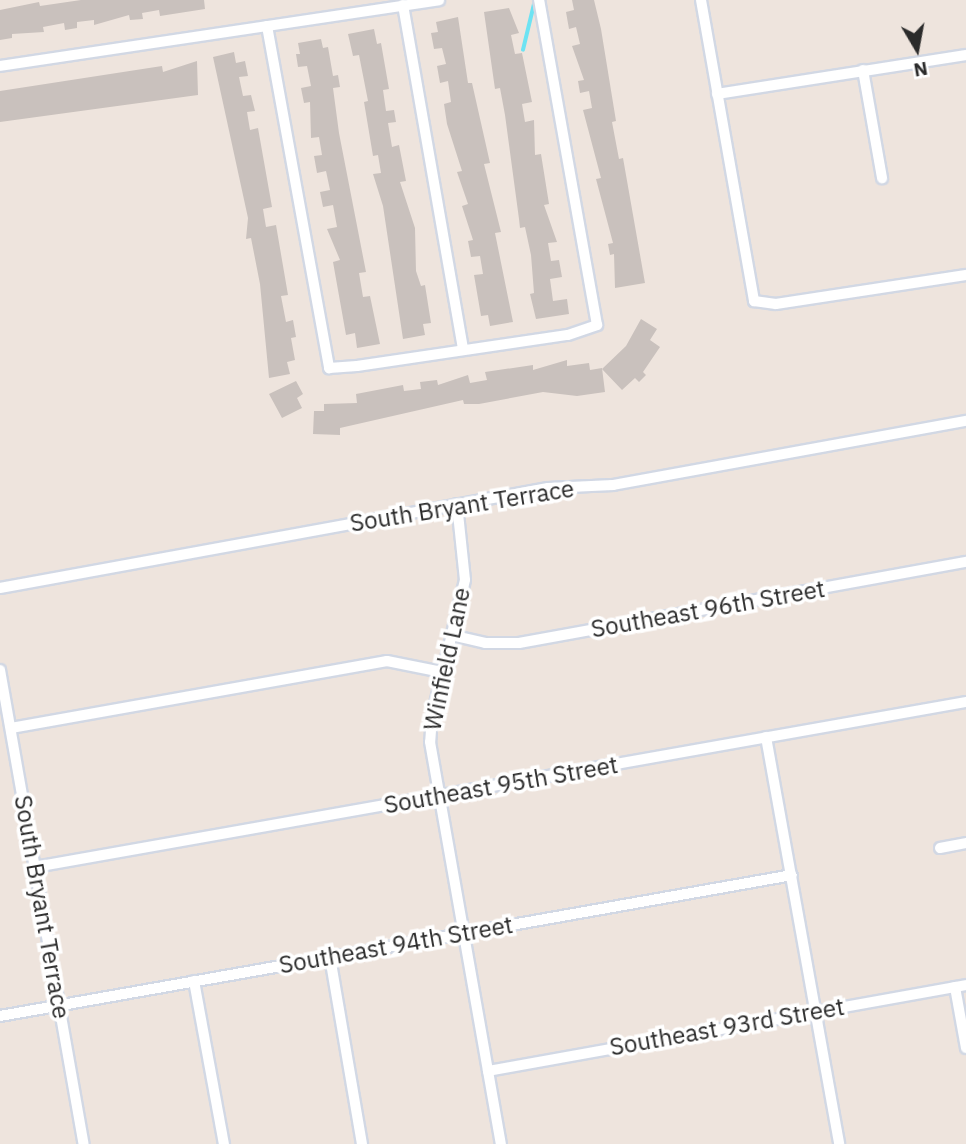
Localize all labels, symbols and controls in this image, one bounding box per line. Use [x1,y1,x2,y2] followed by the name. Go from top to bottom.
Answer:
[882,14,952,84] north arrow
[912,57,930,83] text: N
[348,474,576,538] street label: South Bryant Terrace
[589,574,827,644] street label: Southeast 96th Street
[418,585,476,733] street label: Winfield Lane
[382,750,620,820] street label: Southeast 95th Street
[8,793,76,1021] street label: South Bryant Terrace
[277,910,515,980] street label: Southeast 94th Street
[608,992,846,1062] street label: Southeast 93rd Street

